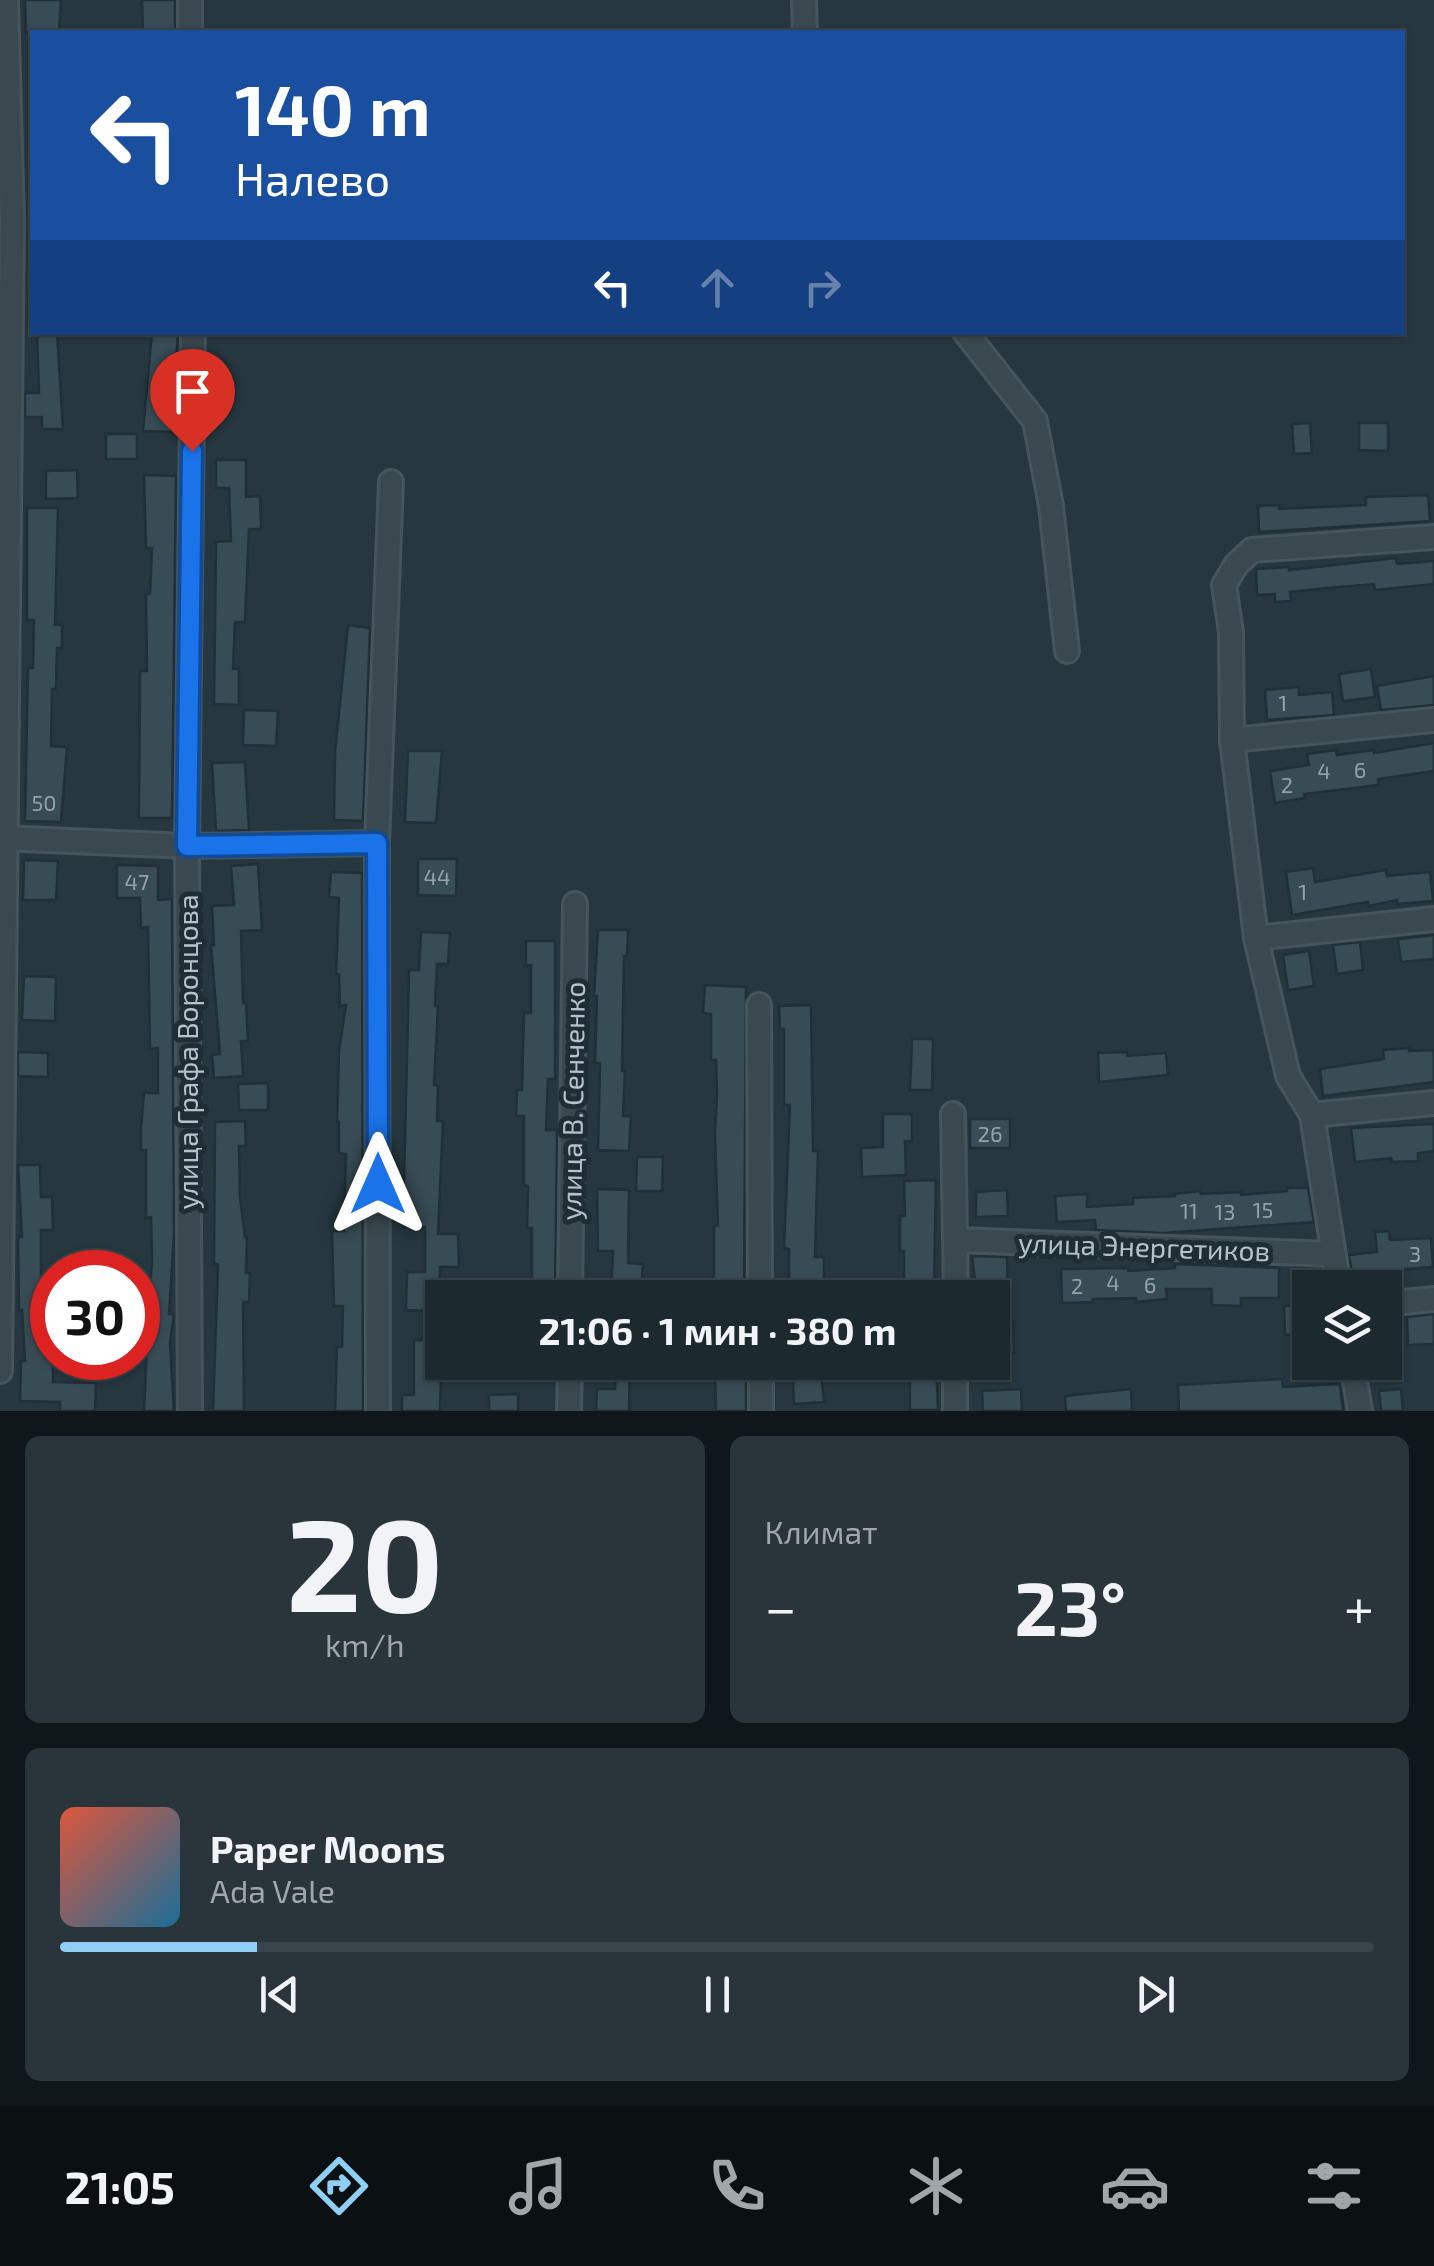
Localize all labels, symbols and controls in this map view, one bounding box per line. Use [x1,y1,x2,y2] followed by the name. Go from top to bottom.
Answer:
[235,66,431,150] text: 140 m
[70,70,200,200] icon: left
[235,151,390,205] text: Налево
[585,260,640,315] icon: left
[690,260,745,315] icon: ahead
[795,260,850,315] icon: right
[150,349,235,452] pin
[165,364,220,419] icon: arrive
[1279,689,1287,715] house number: 1
[1354,756,1366,782] house number: 6
[1317,757,1331,783] house number: 4
[1281,771,1293,797] house number: 2
[31,789,57,815] house number: 50
[423,863,451,889] house number: 44
[125,868,149,894] house number: 47
[1299,878,1307,904] house number: 1
[170,894,204,1210] street label: улица Графа Воронцова
[553,981,591,1221] street label: улица В. Сенченко
[978,1120,1002,1146] house number: 26
[326,1132,430,1236] position arrow
[1253,1196,1273,1222] house number: 15
[1180,1197,1198,1223] house number: 11
[1215,1198,1236,1224] house number: 13
[1017,1225,1271,1267] street label: улица Энергетиков
[1409,1240,1421,1266] house number: 3
[30,1250,160,1380] speed limit sign: 30
[1106,1269,1120,1295] house number: 4
[1292,1270,1402,1380] map controls
[1292,1270,1402,1380] button: layers
[1144,1271,1156,1297] house number: 6
[1071,1272,1083,1298] house number: 2
[538,1307,897,1353] text: 21:06 · 1 мин · 380 m
[286,1482,444,1638] text: 20
[765,1512,878,1550] text: Климат
[1014,1561,1126,1651] text: 23°
[765,1573,797,1639] text: −
[1344,1573,1374,1639] text: +
[325,1625,404,1663] text: km/h
[210,1825,446,1871] text: Paper Moons
[210,1871,335,1909] text: Ada Vale
[252,1967,307,2022] icon: previous
[690,1967,745,2022] icon: pause
[1128,1967,1183,2022] icon: next
[304,2151,374,2221] icon: directions
[503,2151,573,2221] icon: music
[702,2151,772,2221] icon: phone
[901,2151,971,2221] icon: climate
[1100,2151,1170,2221] icon: car
[1299,2151,1369,2221] icon: filters
[65,2159,175,2213] text: 21:05

